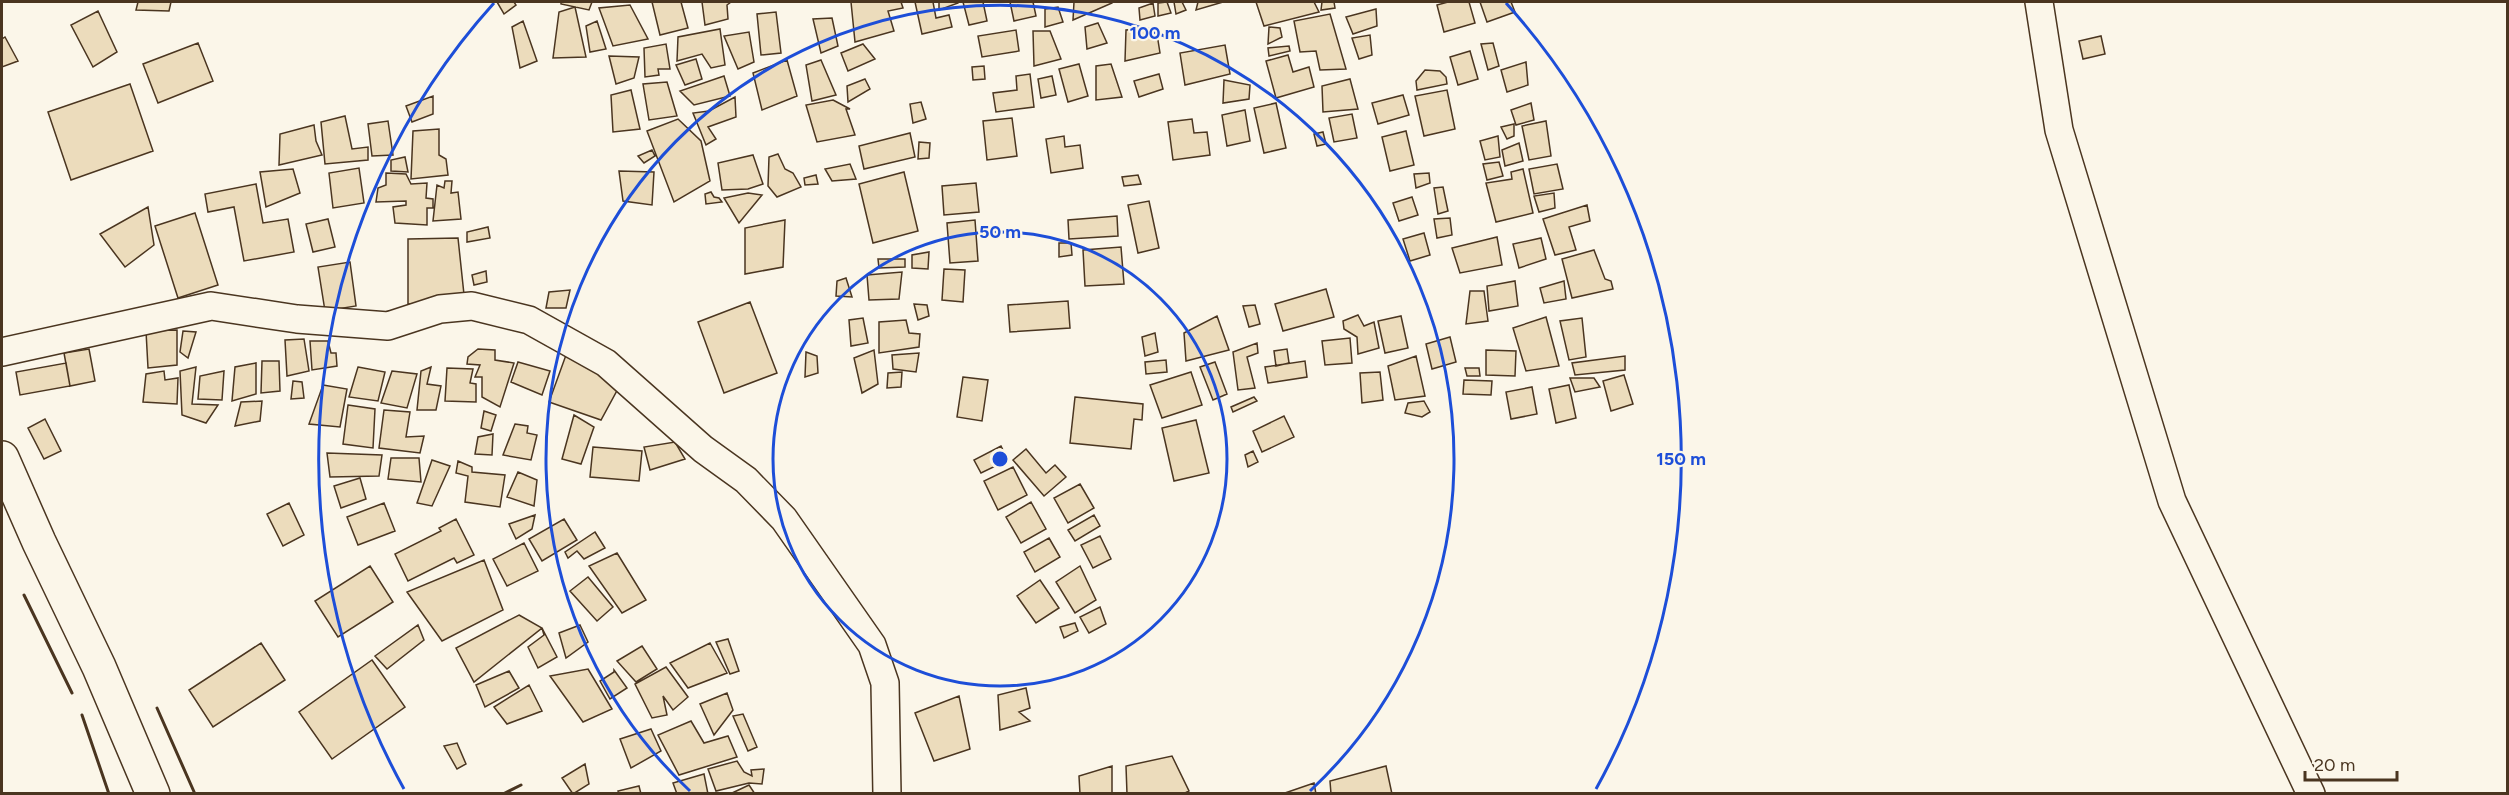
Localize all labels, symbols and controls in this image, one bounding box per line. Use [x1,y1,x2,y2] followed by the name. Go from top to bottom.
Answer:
[1130,22,1180,44] text: 100 m
[979,221,1021,243] text: 50 m
[1656,448,1706,470] text: 150 m
[990,449,1010,469] centre of rings
[2305,744,2396,782] scale bar
[2314,754,2355,776] text: 20 m

